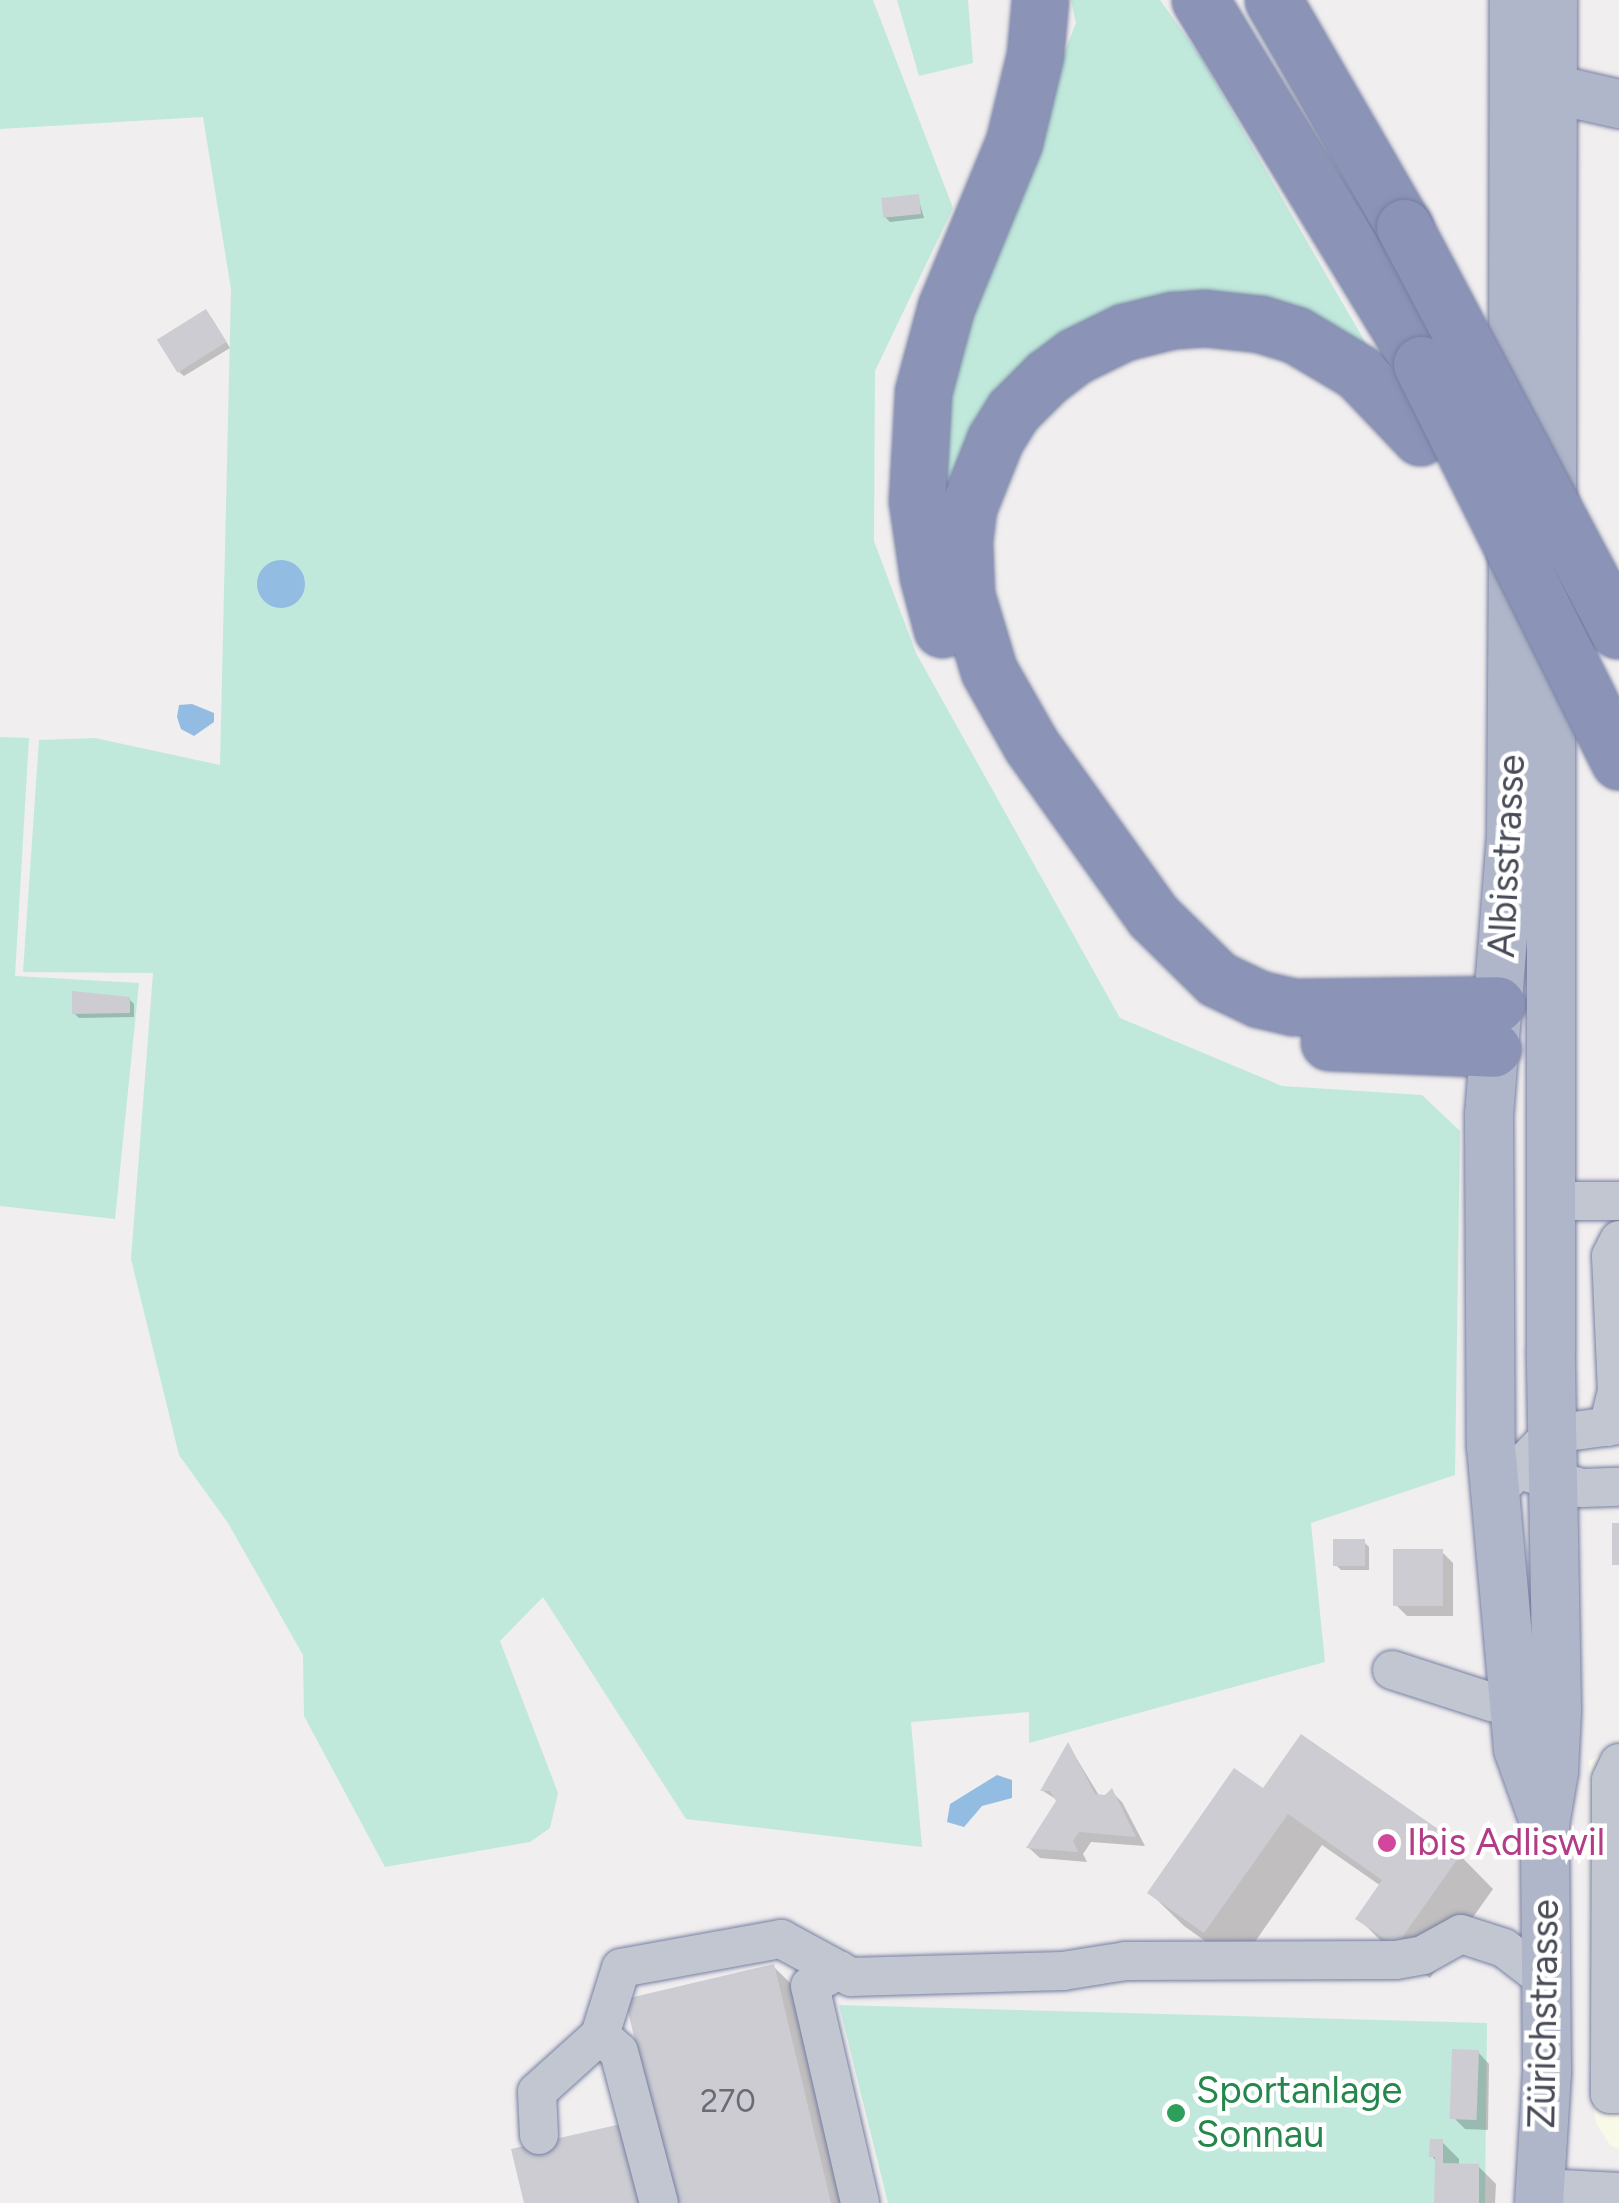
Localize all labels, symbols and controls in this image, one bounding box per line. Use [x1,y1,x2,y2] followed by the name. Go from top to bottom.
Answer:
[1479,753,1535,959] street label: Albisstrasse
[1407,1820,1605,1866] place label: Ibis Adliswil
[1376,1832,1398,1854] marker: Ibis Adliswil
[1519,1899,1569,2129] street label: Zürichstrasse
[1196,2068,1402,2158] place label: Sportanlage Sonnau
[700,2082,756,2120] house number: 270
[1165,2102,1187,2124] marker: Sportanlage Sonnau

